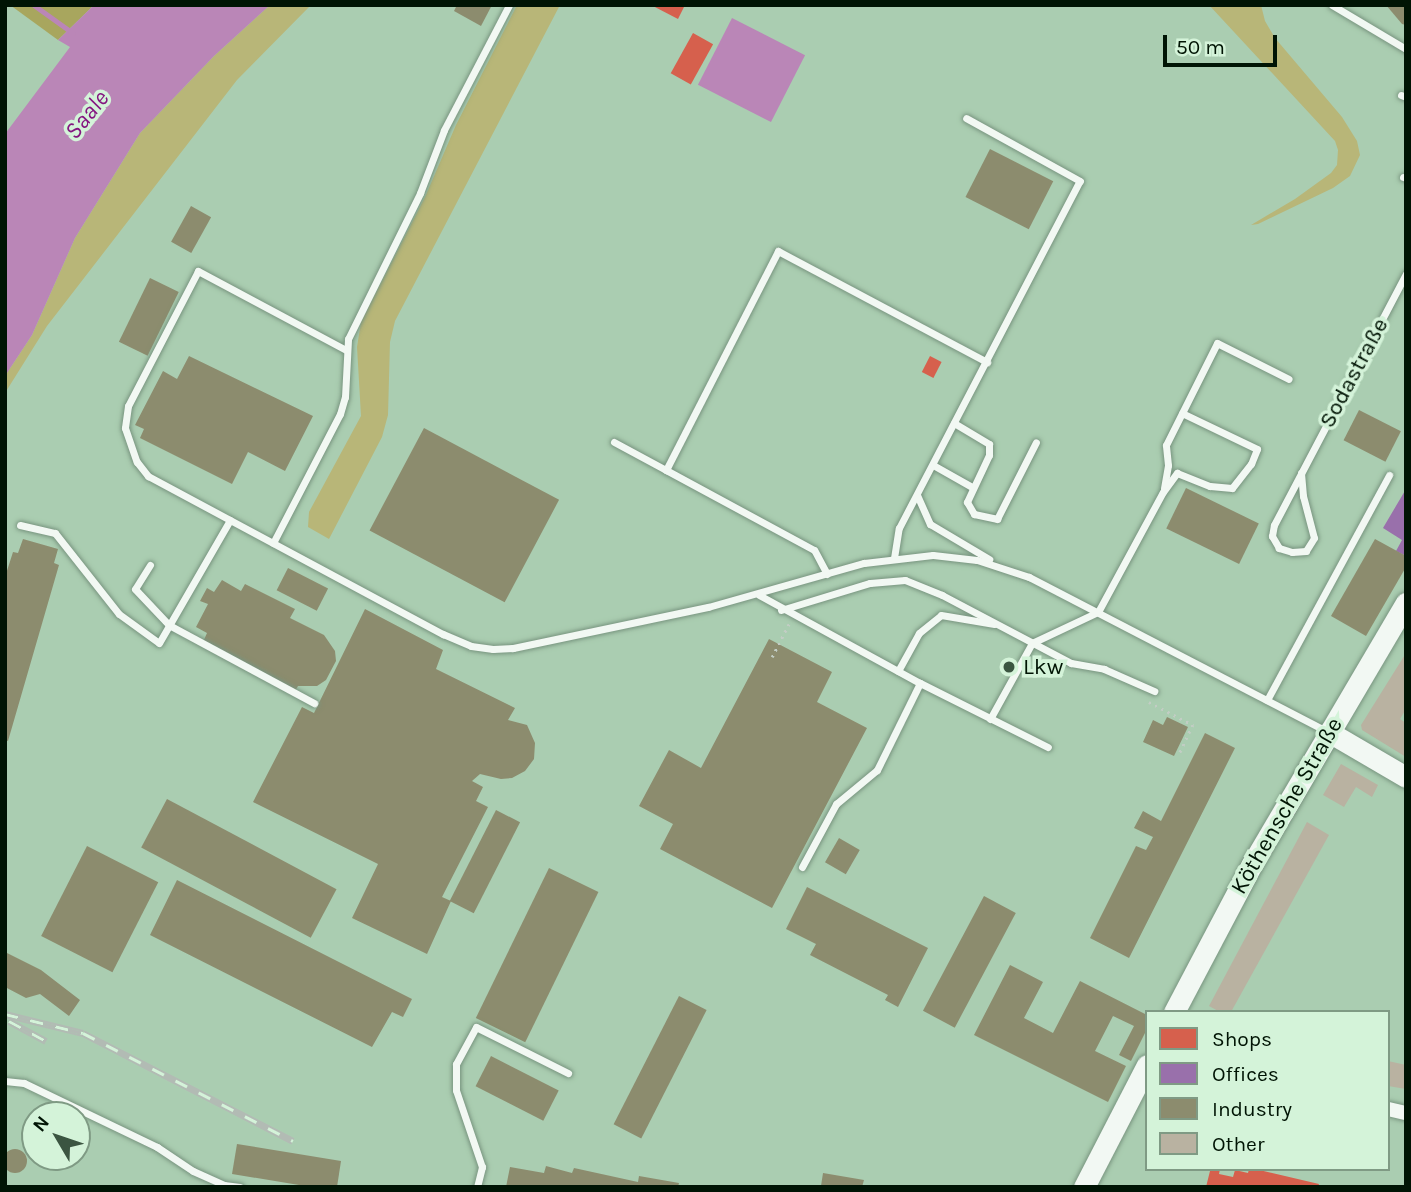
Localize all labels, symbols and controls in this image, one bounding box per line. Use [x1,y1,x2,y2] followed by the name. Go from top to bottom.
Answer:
[1166,21,1280,65] scale bar
[1176,35,1225,59] text: 50 m
[59,85,115,145] water label: Saale
[1314,313,1394,433] street label: Sodastraße
[1023,653,1063,681] place label: Lkw
[1001,659,1017,675] marker: Lkw
[1225,713,1349,899] street label: Köthensche Straße
[1145,1010,1390,1171] legend
[1212,1027,1272,1051] text: Shops
[1212,1062,1279,1086] text: Offices
[1212,1097,1292,1121] text: Industry
[21,1101,91,1171] north arrow
[28,1112,54,1136] text: N
[1212,1132,1265,1156] text: Other

